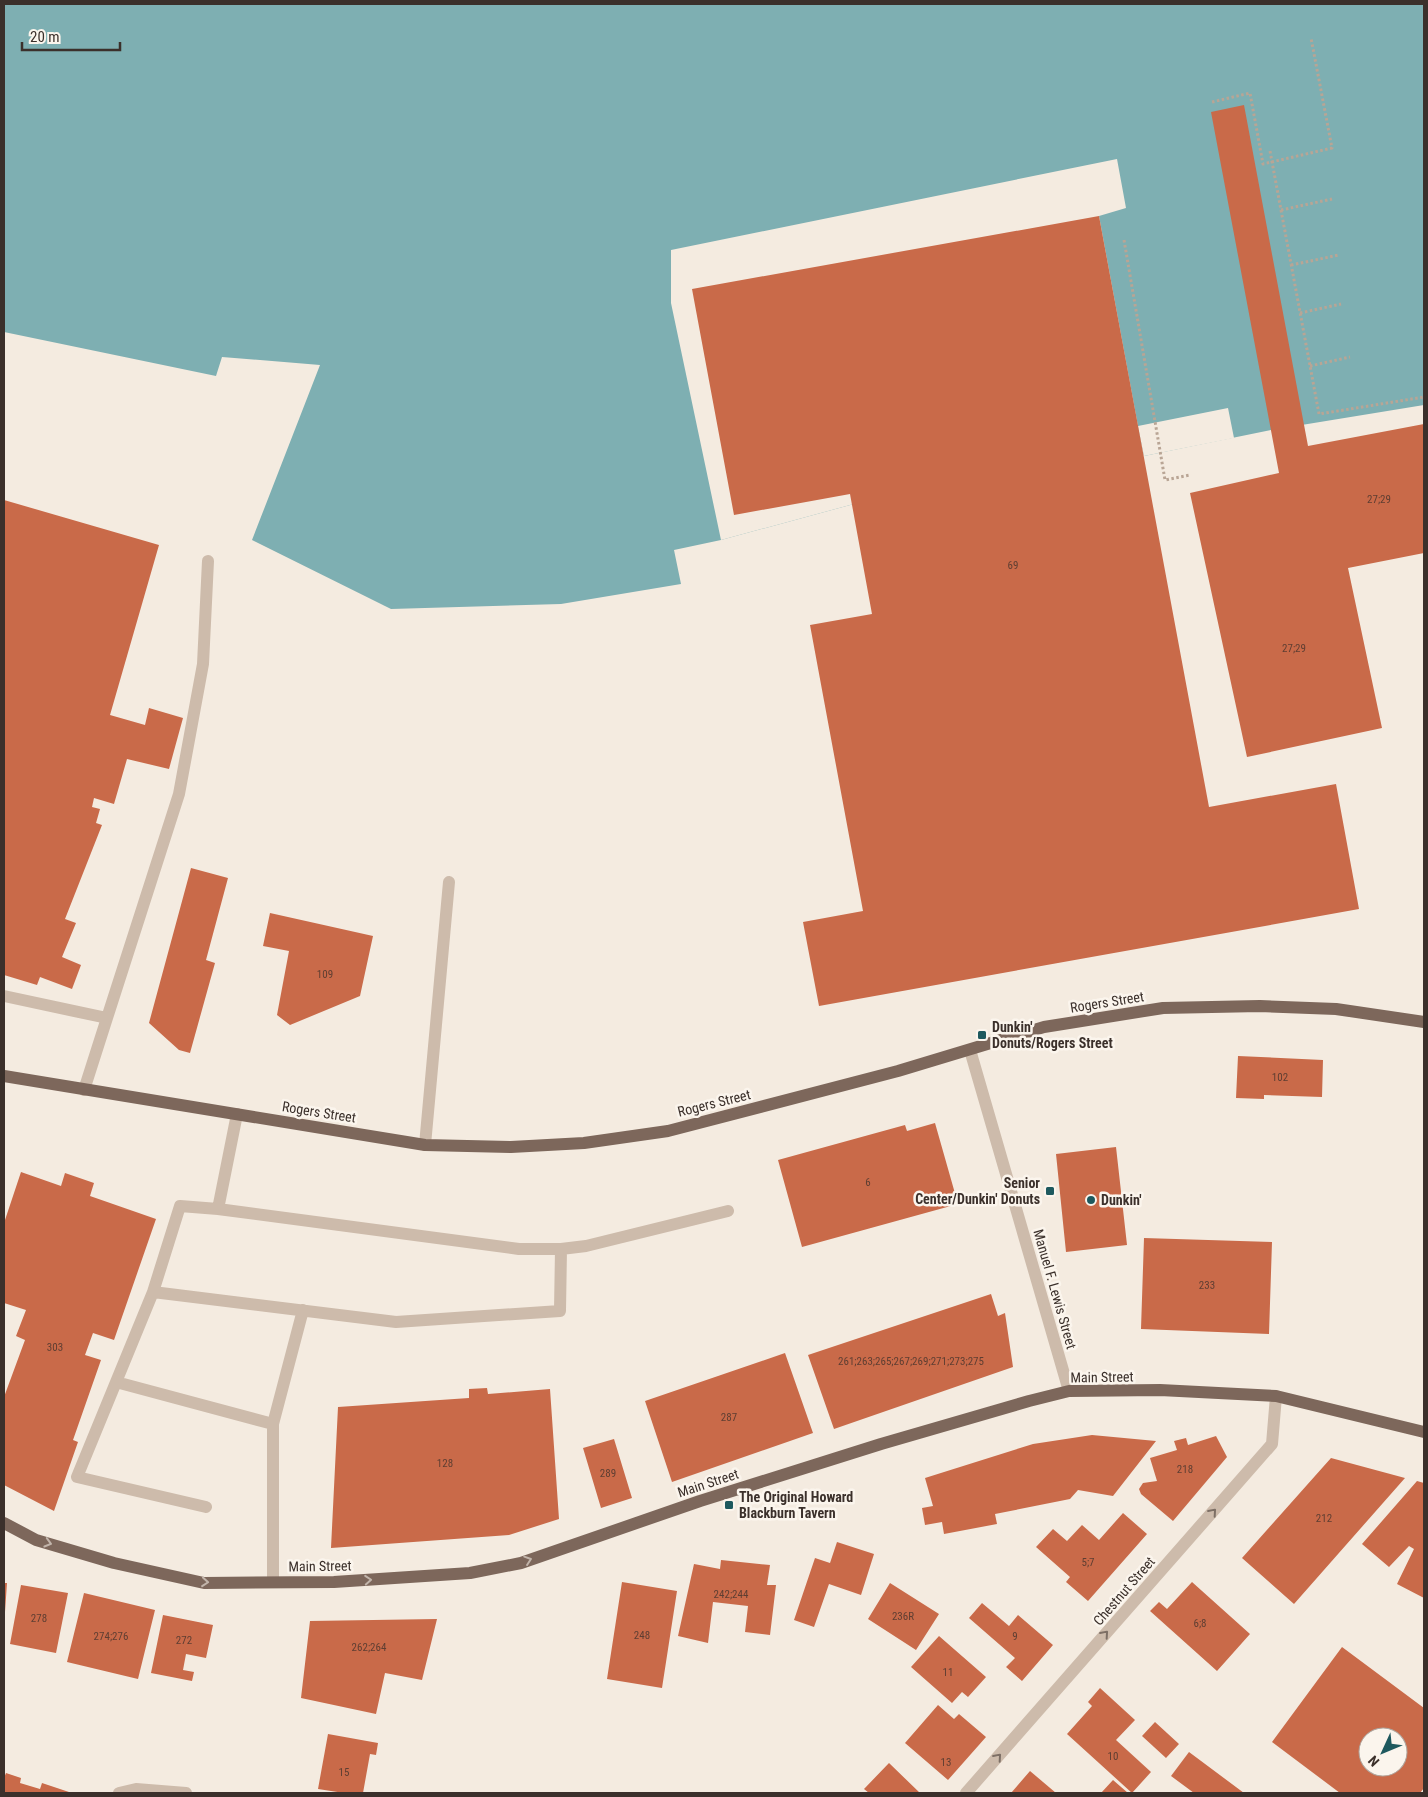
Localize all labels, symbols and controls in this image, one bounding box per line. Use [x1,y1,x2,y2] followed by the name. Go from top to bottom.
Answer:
[22,20,120,52] scale bar
[30,28,60,46] text: 20 m
[1367,493,1391,506] house number: 27;29
[1008,559,1018,572] house number: 69
[1282,642,1306,655] house number: 27;29
[317,968,333,981] house number: 109
[1069,988,1145,1016] street label: Rogers Street
[992,1019,1113,1051] place label: Dunkin' Donuts/Rogers Street
[976,1029,988,1041] marker: Dunkin' Donuts/Rogers Street
[1272,1071,1288,1084] house number: 102
[676,1086,752,1120] street label: Rogers Street
[281,1098,357,1126] street label: Rogers Street
[915,1175,1040,1207] place label: Senior Center/Dunkin' Donuts
[865,1176,871,1189] house number: 6
[1044,1185,1056,1197] marker: Senior Center/Dunkin' Donuts
[1101,1192,1142,1208] place label: Dunkin'
[1085,1194,1097,1206] marker: Dunkin'
[1030,1227,1080,1351] street label: Manuel F. Lewis Street
[1199,1279,1215,1292] house number: 233
[47,1341,63,1354] house number: 303
[838,1355,984,1368] house number: 261;263;265;267;269;271;273;275
[1070,1368,1134,1386] street label: Main Street
[721,1411,737,1424] house number: 287
[437,1457,453,1470] house number: 128
[1177,1463,1193,1476] house number: 218
[675,1466,741,1500] street label: Main Street
[600,1467,616,1480] house number: 289
[739,1489,853,1521] place label: The Original Howard Blackburn Tavern
[723,1499,735,1511] marker: The Original Howard Blackburn Tavern
[1207,1509,1216,1518] one-way arrow
[1316,1512,1332,1525] house number: 212
[43,1538,51,1548] one-way arrow
[1090,1553,1158,1629] street label: Chestnut Street
[524,1556,532,1566] one-way arrow
[1081,1556,1095,1569] house number: 5;7
[288,1557,352,1575] street label: Main Street
[364,1575,372,1586] one-way arrow
[202,1576,210,1587] one-way arrow
[714,1588,749,1601] house number: 242;244
[892,1610,914,1623] house number: 236R
[31,1612,47,1625] house number: 278
[1193,1617,1207,1630] house number: 6;8
[634,1629,650,1642] house number: 248
[94,1630,128,1643] house number: 274;276
[1012,1630,1018,1643] house number: 9
[1100,1631,1109,1640] one-way arrow
[176,1634,192,1647] house number: 272
[352,1641,387,1654] house number: 262;264
[943,1666,953,1679] house number: 11
[1358,1727,1408,1777] north arrow
[1108,1750,1118,1763] house number: 10
[1365,1752,1382,1770] text: N
[993,1753,1002,1762] one-way arrow
[941,1756,951,1769] house number: 13
[339,1766,349,1779] house number: 15

